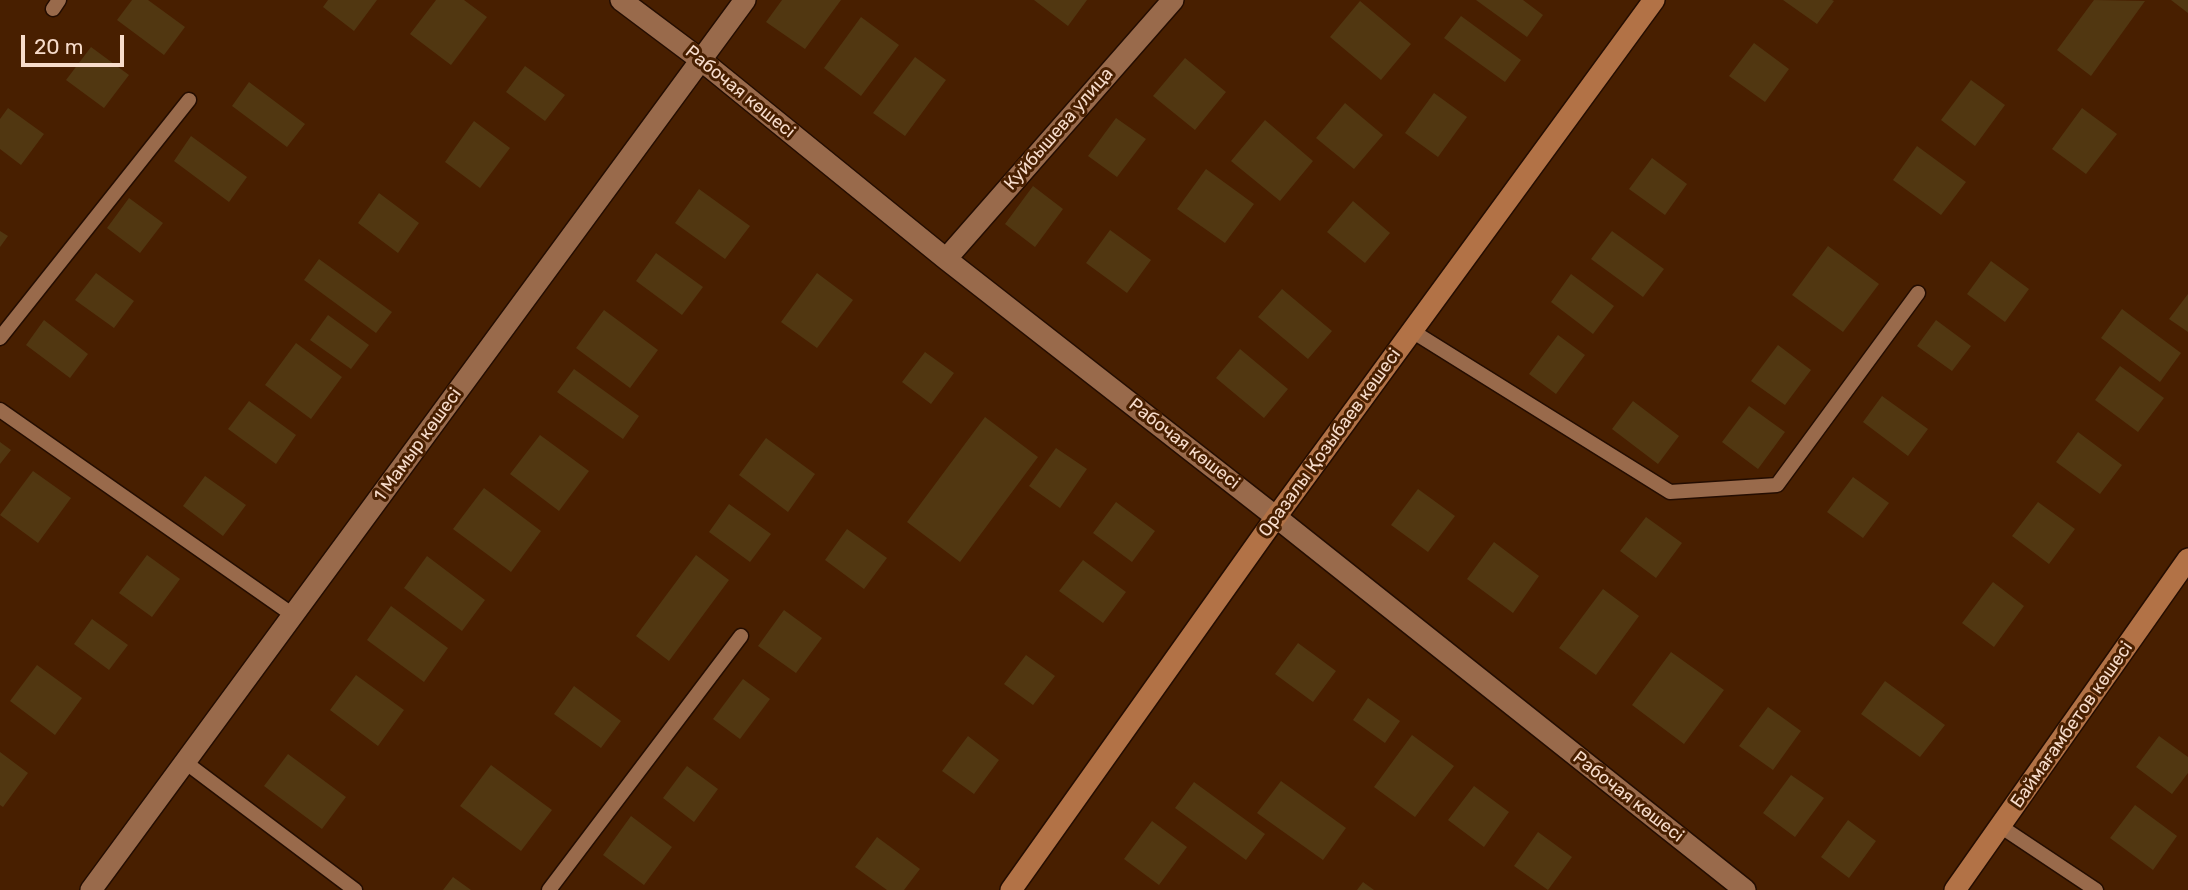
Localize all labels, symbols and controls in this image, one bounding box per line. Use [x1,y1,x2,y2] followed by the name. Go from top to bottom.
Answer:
[24,21,128,65] scale bar
[34,34,83,59] text: 20 m
[681,41,799,143] street label: Рабочая көшесі
[1000,63,1118,195] street label: Куйбышева улица
[1254,345,1406,541] street label: Оразалы Қозыбаев көшесі
[370,384,466,506] street label: 1 Мамыр көшесі
[1124,394,1244,494] street label: Рабочая көшесі
[2006,638,2138,812] street label: Баймағамбетов көшесі
[1568,747,1688,847] street label: Рабочая көшесі

